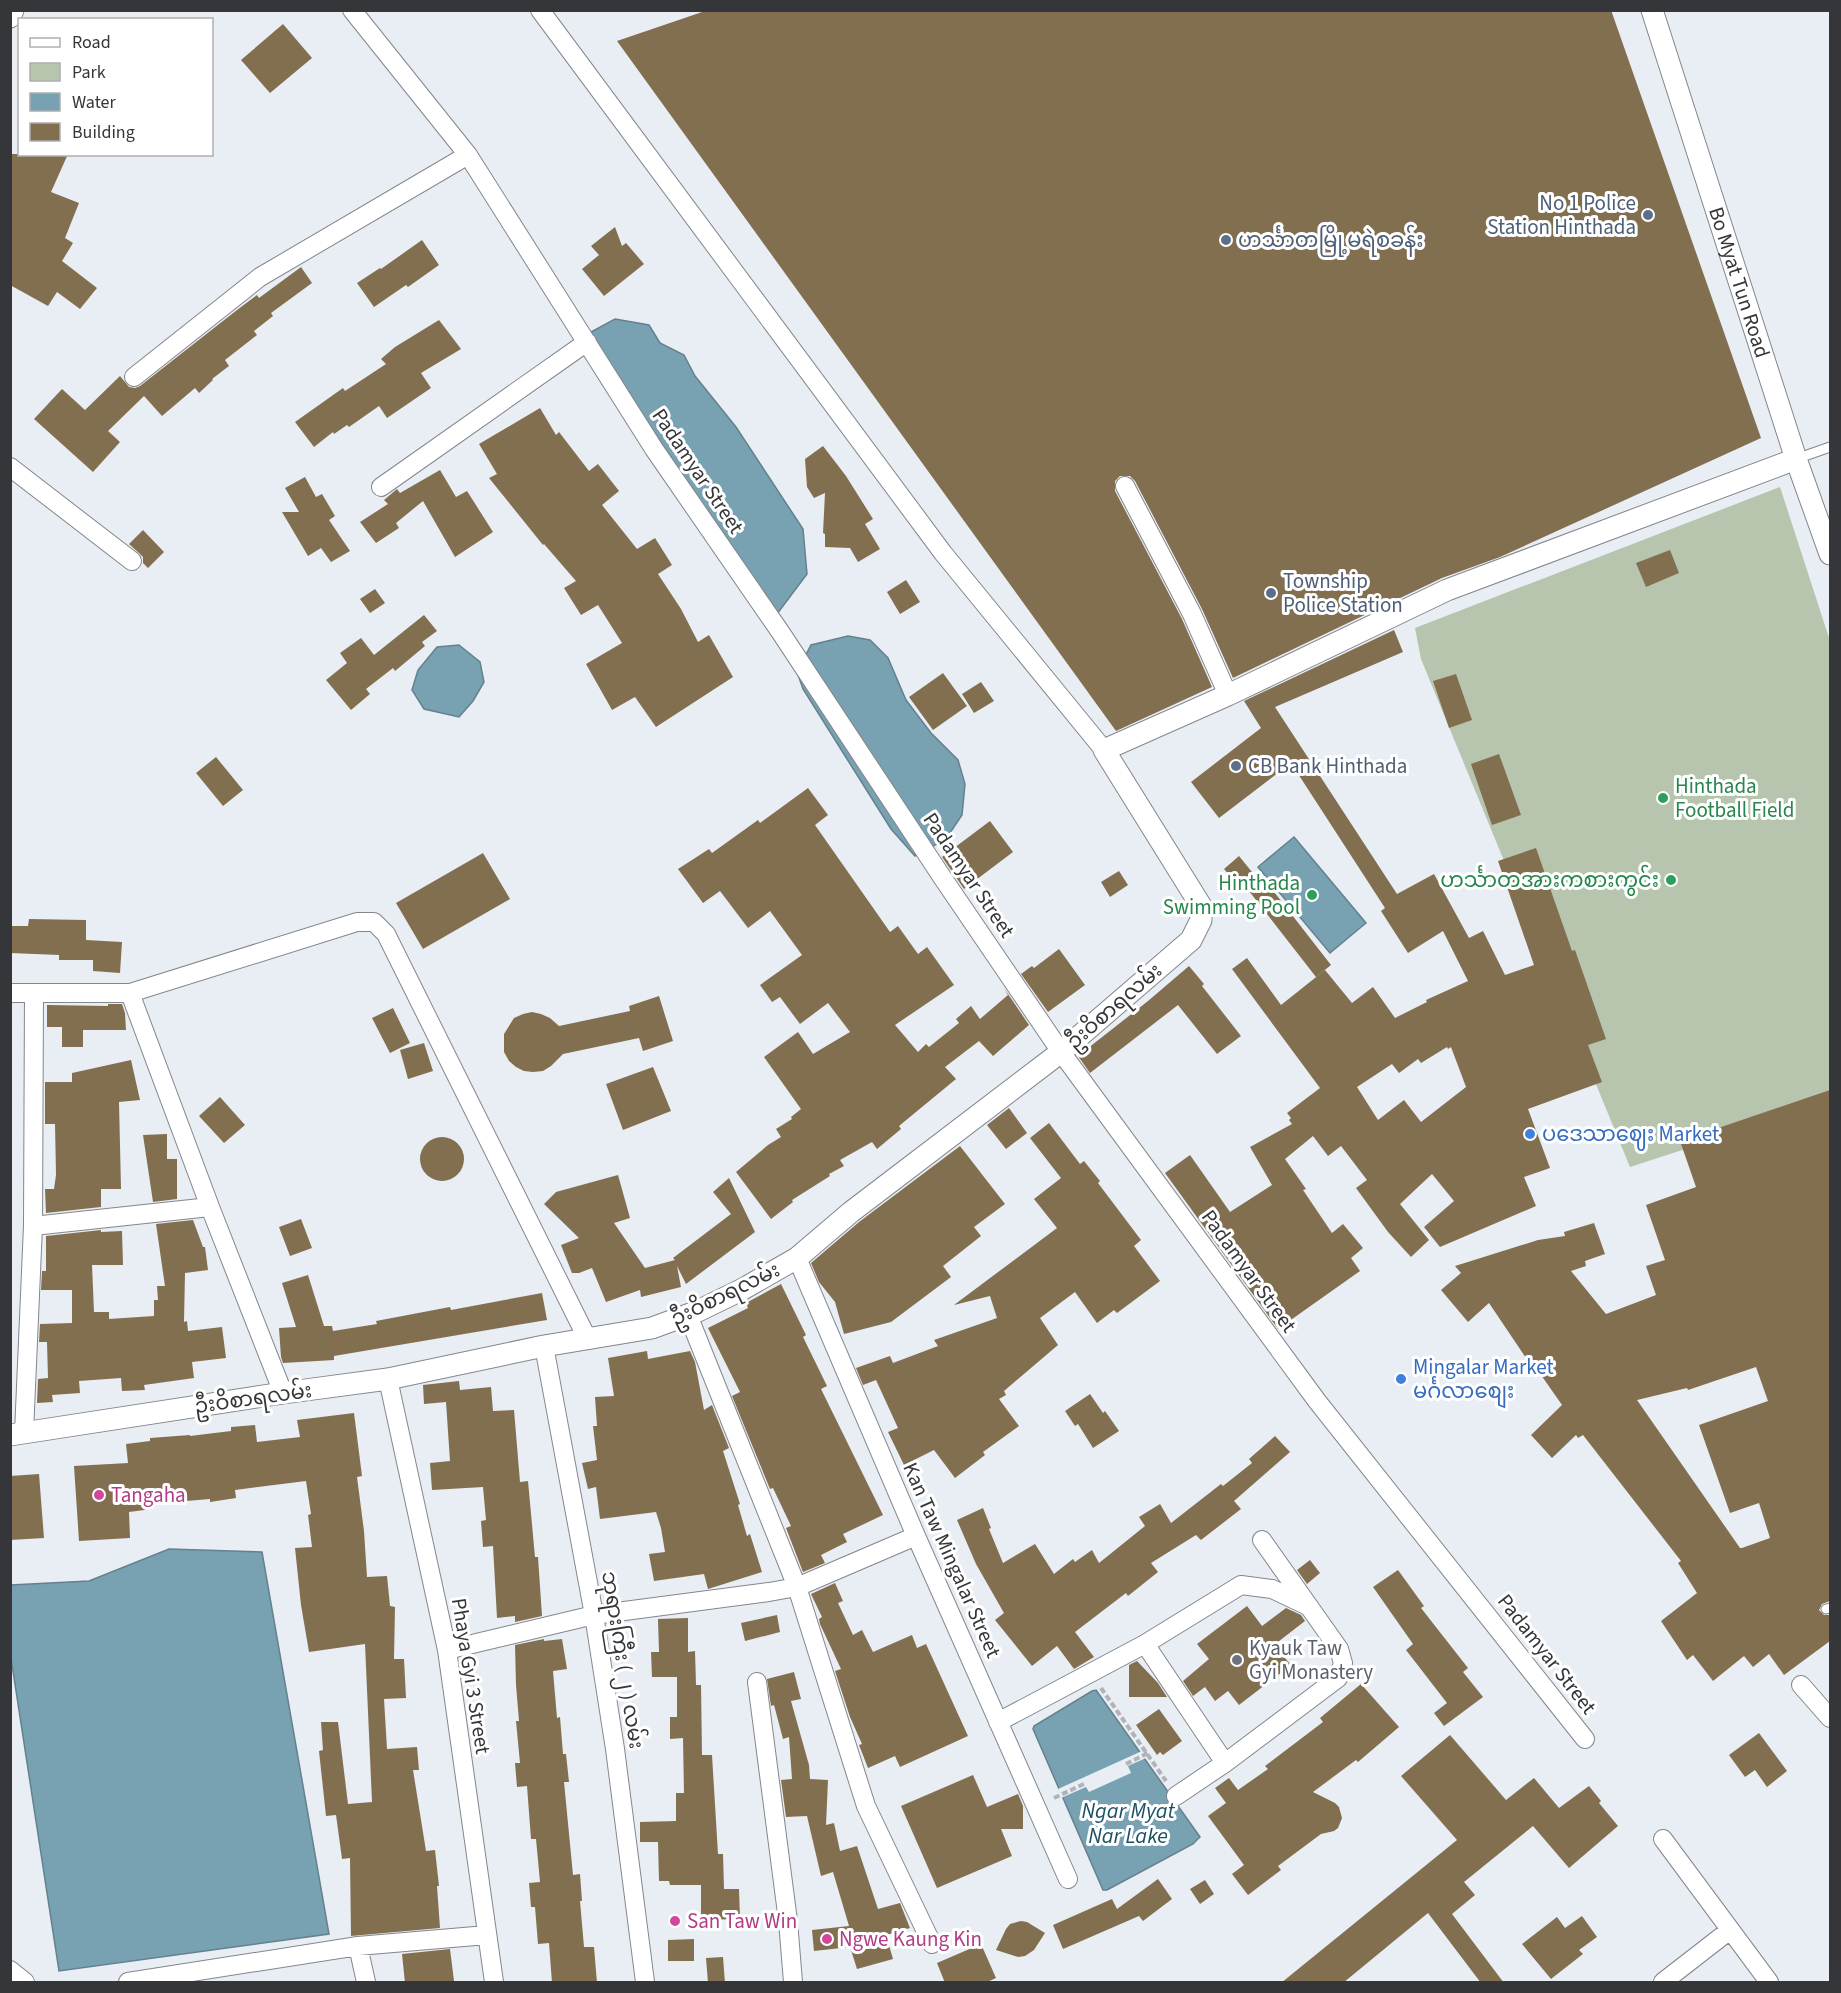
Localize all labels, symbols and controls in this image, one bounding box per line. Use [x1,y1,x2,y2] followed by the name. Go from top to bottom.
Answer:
[18,18,213,156] legend
[72,30,111,55] text: Road
[72,60,106,85] text: Park
[72,90,116,115] text: Water
[72,120,135,145] text: Building
[1487,188,1636,242] place label: No 1 Police Station Hinthada
[1701,203,1778,362] street label: Bo Myat Tun Road
[1641,208,1655,222] marker: No 1 Police Station Hinthada
[1238,224,1424,257] place label: ဟင်္သာတမြို့မရဲစခန်း
[1219,233,1233,247] marker: ဟင်္သာတမြို့မရဲစခန်း
[645,402,751,540] street label: Padamyar Street
[1283,566,1403,620] place label: Township Police Station
[1264,586,1278,600] marker: Township Police Station
[1248,751,1407,781] place label: CB Bank Hinthada
[1229,759,1243,773] marker: CB Bank Hinthada
[1675,771,1794,825] place label: Hinthada Football Field
[1656,791,1670,805] marker: Hinthada Football Field
[916,806,1022,944] street label: Padamyar Street
[1440,864,1659,896] place label: ဟင်္သာတအားကစားကွင်း
[1163,868,1300,922] place label: Hinthada Swimming Pool
[1664,873,1678,887] marker: ဟင်္သာတအားကစားကွင်း
[1305,888,1319,902] marker: Hinthada Swimming Pool
[1059,955,1170,1058] street label: ဦးဝိစာရလမ်း
[1542,1119,1719,1151] place label: ပဒေသာဈေး Market
[1523,1127,1537,1141] marker: ပဒေသာဈေး Market
[1194,1203,1304,1339] street label: Padamyar Street
[665,1254,786,1335] street label: ဦးဝိစာရလမ်း
[1413,1352,1554,1409] place label: Mingalar Market မင်္ဂလာစျေး
[1394,1372,1408,1386] marker: Mingalar Market မင်္ဂလာစျေး
[192,1374,314,1423] street label: ဦးဝိစာရလမ်း
[895,1458,1009,1662] street label: Kan Taw Mingalar Street
[111,1480,186,1510] place label: Tangaha
[92,1488,106,1502] marker: Tangaha
[592,1569,653,1751] street label: ဘုရားကြီး ( ၂ ) လမ်း
[1490,1588,1604,1720] street label: Padamyar Street
[444,1596,498,1756] street label: Phaya Gyi 3 Street
[1249,1633,1373,1687] place label: Kyauk Taw Gyi Monastery
[1230,1653,1244,1667] marker: Kyauk Taw Gyi Monastery
[1081,1795,1175,1852] water label: Ngar Myat Nar Lake
[687,1906,797,1936] place label: San Taw Win
[668,1914,682,1928] marker: San Taw Win
[839,1924,982,1954] place label: Ngwe Kaung Kin
[820,1932,834,1946] marker: Ngwe Kaung Kin

